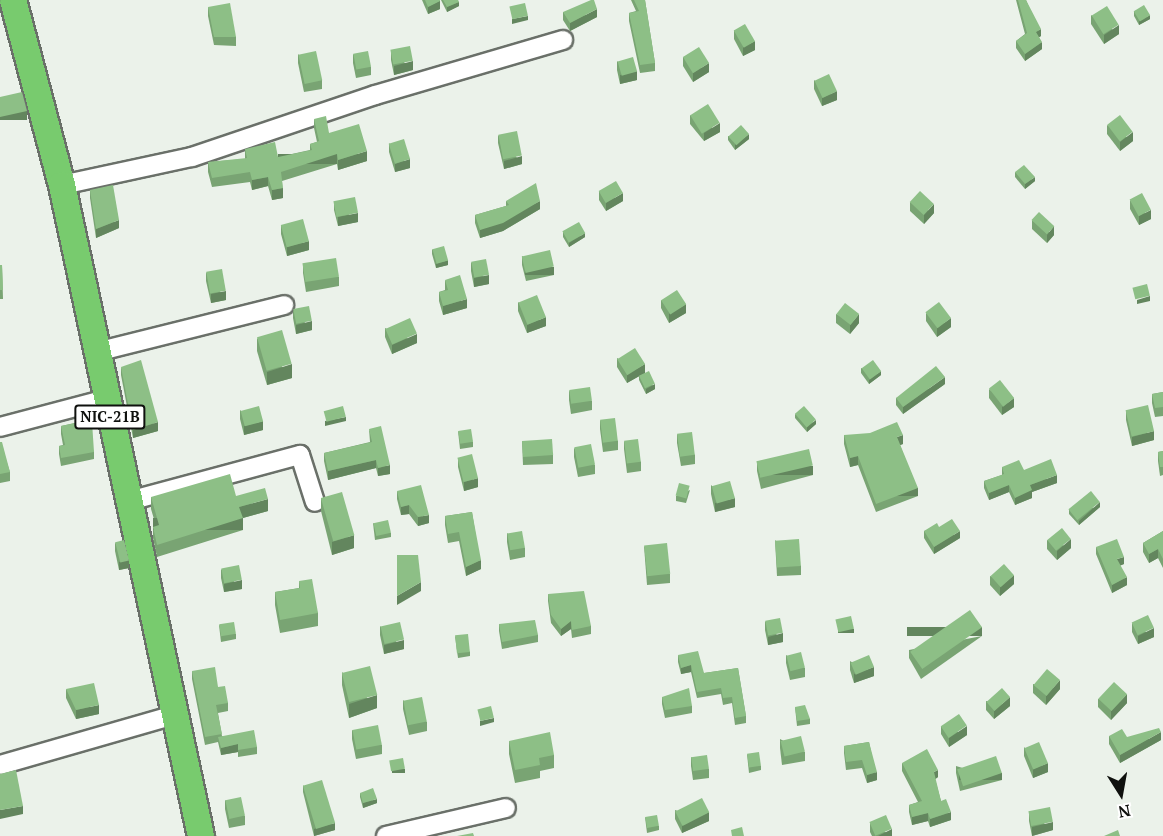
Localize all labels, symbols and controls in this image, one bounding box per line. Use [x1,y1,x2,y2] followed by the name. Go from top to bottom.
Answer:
[74,405,146,429] road number: NIC-21B
[1091,764,1151,824] north arrow
[1116,800,1132,824] text: N

